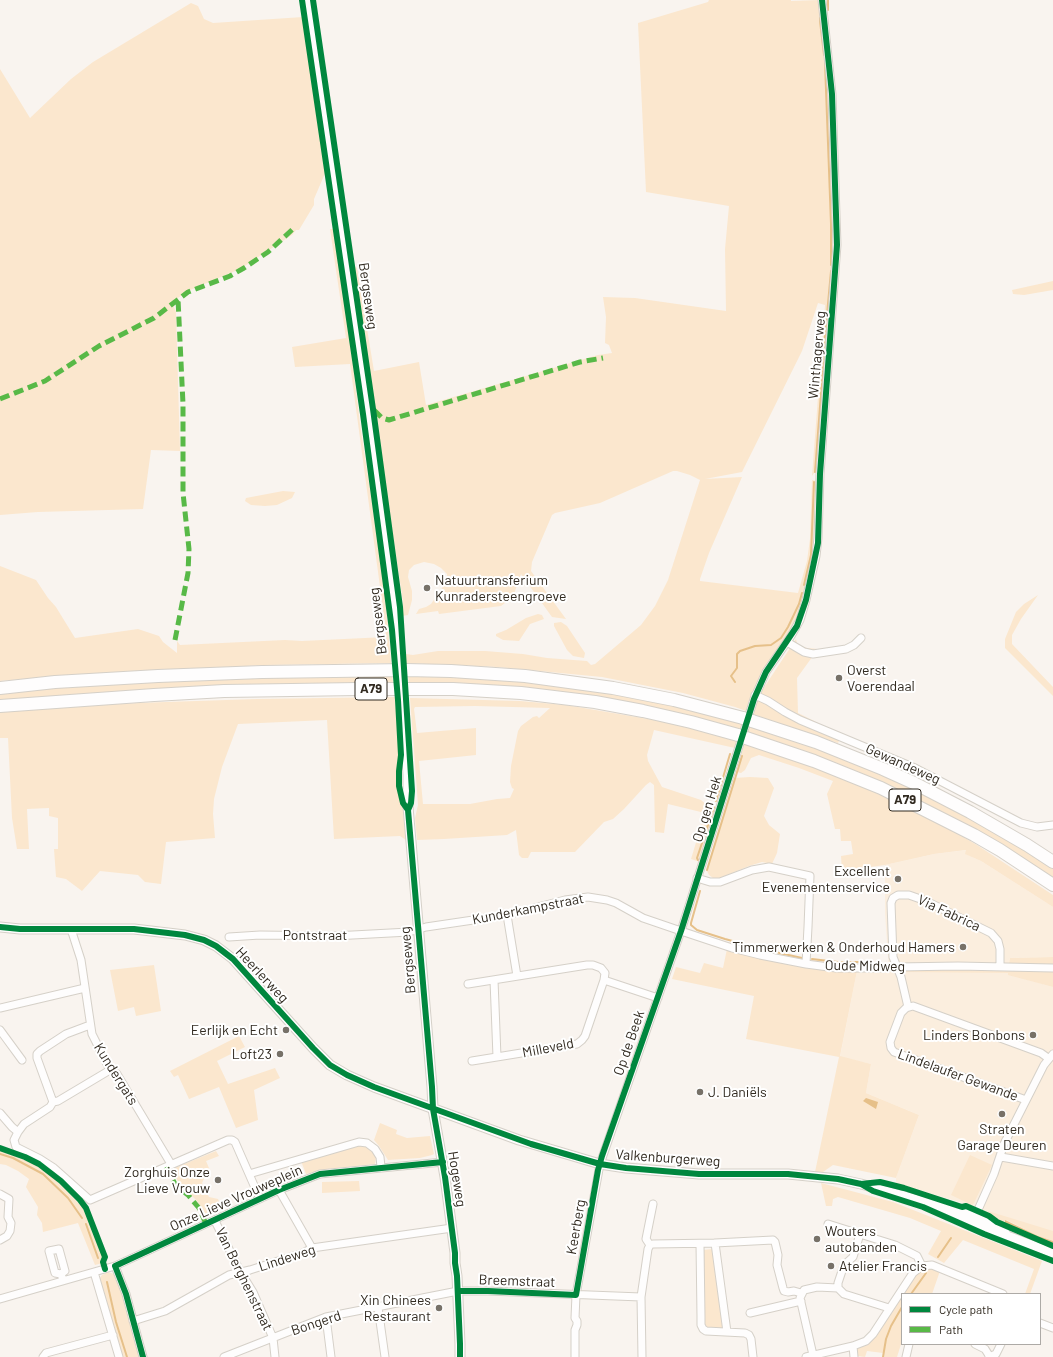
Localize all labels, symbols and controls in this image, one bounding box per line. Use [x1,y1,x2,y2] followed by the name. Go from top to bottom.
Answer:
[355,261,381,331] street label: Bergseweg
[805,310,829,400] street label: Winthagerweg
[435,572,566,604] place label: Natuurtransferium Kunradersteengroeve
[422,583,432,593] marker: Natuurtransferium Kunradersteengroeve
[366,587,390,655] street label: Bergseweg
[847,662,915,694] place label: Overst Voerendaal
[834,673,844,683] marker: Overst Voerendaal
[355,678,387,700] road number: A79
[863,740,943,788] street label: Gewandeweg
[689,774,725,844] street label: Op gen Hek
[889,789,921,811] road number: A79
[762,863,890,896] place label: Excellent Evenementenservice
[893,874,903,884] marker: Excellent Evenementenservice
[471,890,585,928] street label: Kunderkampstraat
[915,891,983,935] street label: Via Fabrica
[397,926,419,994] street label: Bergseweg
[283,927,347,943] street label: Pontstraat
[732,939,955,955] place label: Timmerwerken & Onderhoud Hamers
[958,942,968,952] marker: Timmerwerken & Onderhoud Hamers
[232,944,292,1006] street label: Heerlerweg
[825,957,905,975] street label: Oude Midweg
[610,1008,648,1078] street label: Op de Beek
[191,1022,278,1038] place label: Eerlijk en Echt
[281,1025,291,1035] marker: Eerlijk en Echt
[923,1027,1025,1043] place label: Linders Bonbons
[1028,1030,1038,1040] marker: Linders Bonbons
[521,1035,575,1061] street label: Milleveld
[90,1040,142,1108] street label: Kundergats
[895,1045,1021,1105] street label: Lindelaufer Gewande
[232,1046,272,1062] place label: Loft23
[275,1049,285,1059] marker: Loft23
[708,1084,767,1100] place label: J. Daniëls
[695,1087,705,1097] marker: J. Daniëls
[997,1109,1007,1119] marker: Straten Garage Deuren
[957,1121,1047,1154] place label: Straten Garage Deuren
[615,1146,721,1170] street label: Valkenburgerweg
[444,1150,470,1208] street label: Hogeweg
[167,1161,305,1235] street label: Onze Lieve Vrouweplein
[124,1164,210,1196] place label: Zorghuis Onze Lieve Vrouw
[213,1175,223,1185] marker: Zorghuis Onze Lieve Vrouw
[563,1198,589,1256] street label: Keerberg
[825,1223,897,1256] place label: Wouters autobanden
[212,1225,276,1333] street label: Van Berghenstraat
[812,1234,822,1244] marker: Wouters autobanden
[256,1241,318,1275] street label: Lindeweg
[839,1258,927,1274] place label: Atelier Francis
[826,1261,836,1271] marker: Atelier Francis
[478,1271,556,1291] street label: Breemstraat
[360,1292,431,1324] place label: Xin Chinees Restaurant
[901,1293,1041,1345] legend
[939,1302,993,1316] text: Cycle path
[434,1303,444,1313] marker: Xin Chinees Restaurant
[289,1307,343,1339] street label: Bongerd
[939,1322,963,1336] text: Path

